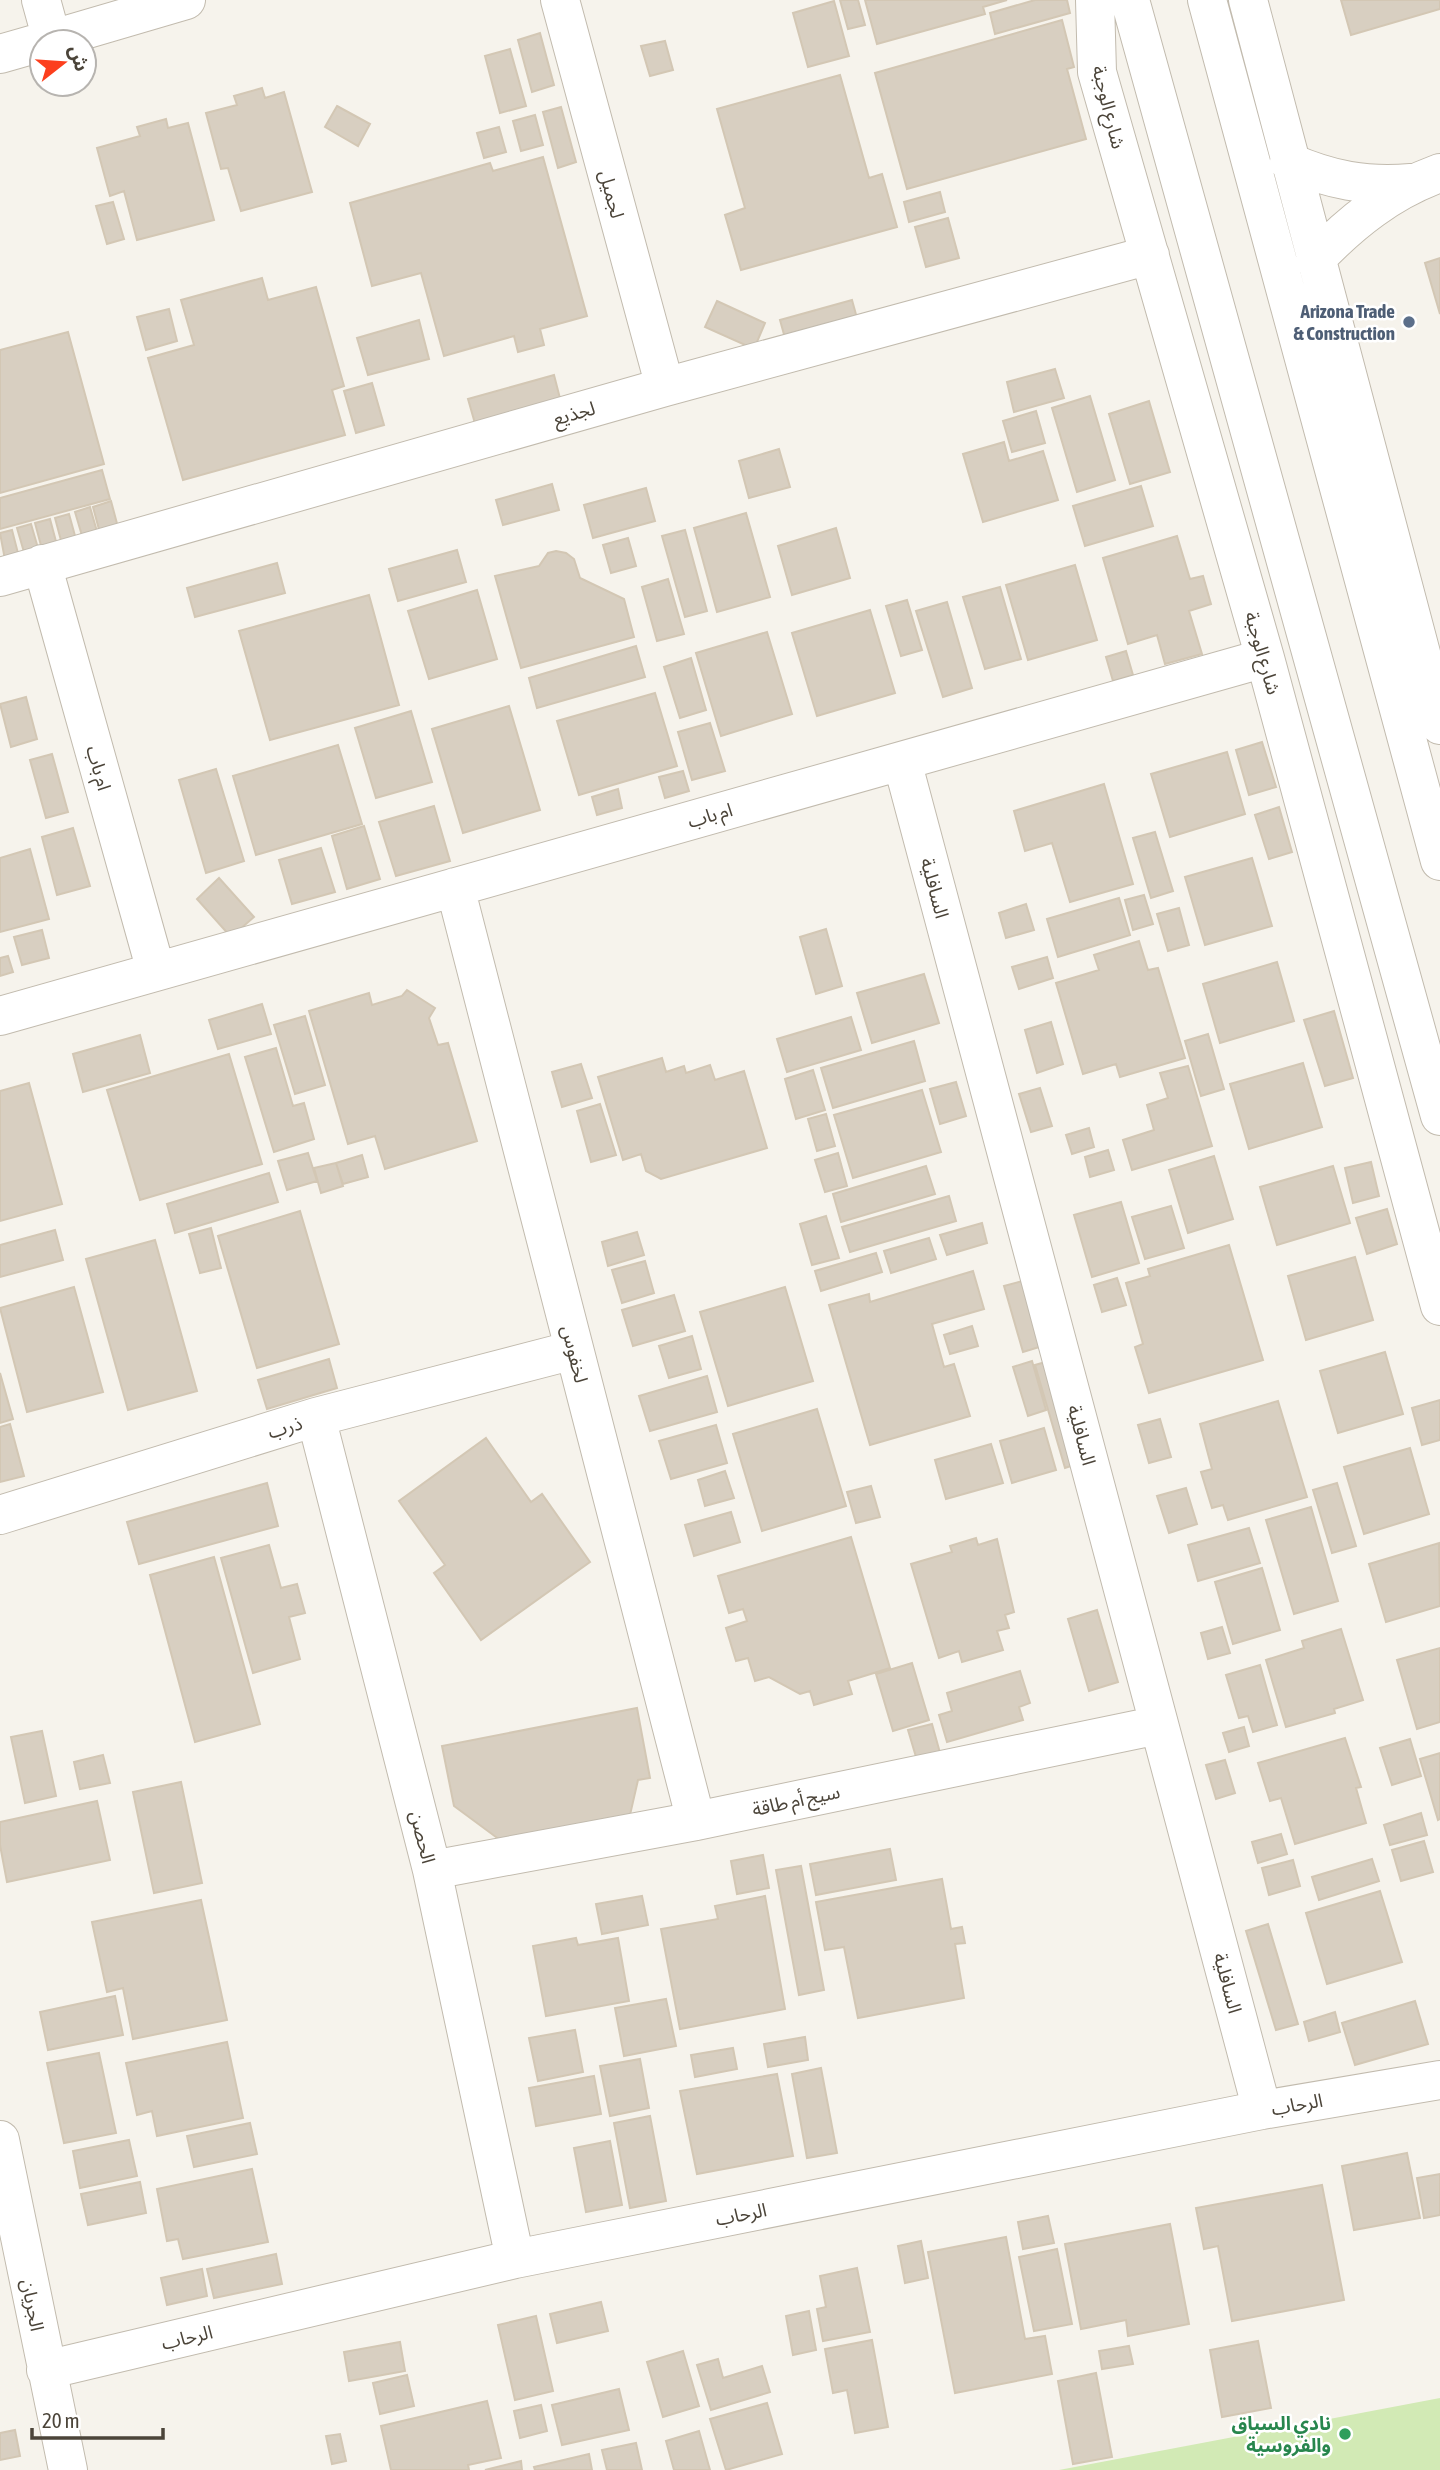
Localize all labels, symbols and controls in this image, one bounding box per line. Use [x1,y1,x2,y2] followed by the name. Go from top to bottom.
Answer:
[28,28,98,98] north arrow
[65,42,94,74] text: ش
[1085,63,1130,152] street label: شارع الوجبة
[594,167,629,221] street label: لجميل
[1294,300,1395,344] place label: Arizona Trade & Construction
[1401,314,1417,330] marker: Arizona Trade & Construction
[550,397,599,433] street label: لجذيع
[1238,609,1285,698] street label: شارع الوجبة
[78,743,116,794] street label: ام باب
[685,798,736,836] street label: ام باب
[916,855,954,921] street label: السافلية
[556,1323,593,1385] street label: لخفوس
[1063,1402,1101,1468] street label: السافلية
[265,1411,305,1444] street label: ذرب
[750,1780,843,1824] street label: سيج أم طاقة
[405,1808,440,1866] street label: الحصن
[1209,1950,1247,2016] street label: السافلية
[1270,2089,1325,2120] street label: الرحاب
[713,2198,769,2231] street label: الرحاب
[16,2277,49,2333] street label: الجريان
[159,2320,215,2355] street label: الرحاب
[32,2396,163,2440] scale bar
[42,2408,80,2432] text: 20 m
[1232,2412,1331,2457] place label: نادي السباق والفروسية
[1337,2426,1353,2442] marker: نادي السباق والفروسية

